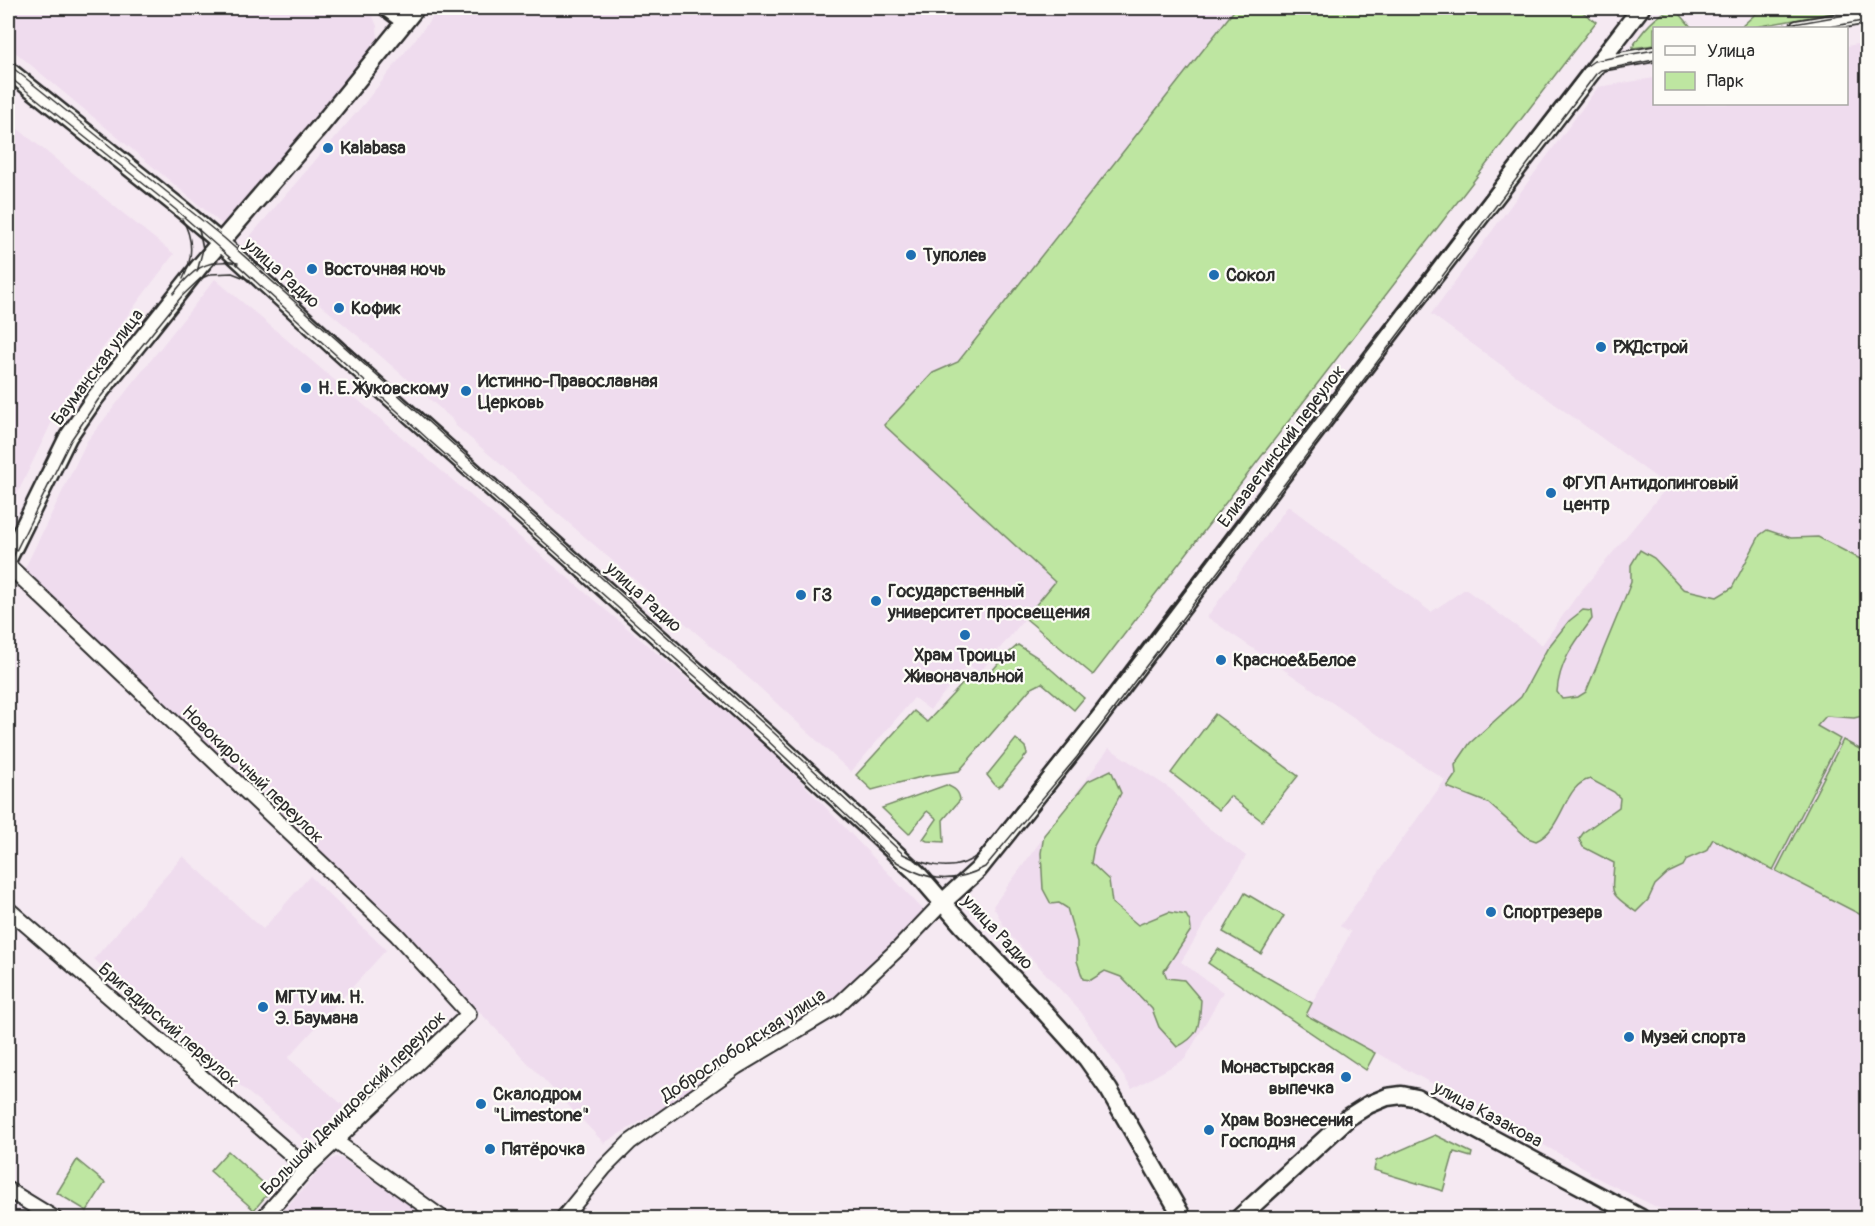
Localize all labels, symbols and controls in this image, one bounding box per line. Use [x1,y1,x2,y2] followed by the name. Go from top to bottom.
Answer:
[1653,27,1848,105] legend
[1707,40,1755,63] text: Улица
[1707,70,1744,93] text: Парк
[340,137,406,160] place label: Kalabasa
[321,141,335,155] marker: Kalabasa
[238,233,325,314] street label: улица Радио
[922,244,987,267] place label: Туполев
[904,248,918,262] marker: Туполев
[324,258,446,281] place label: Восточная ночь
[305,262,319,276] marker: Восточная ночь
[1226,264,1275,287] place label: Сокол
[1207,268,1221,282] marker: Сокол
[351,297,401,320] place label: Кофик
[332,301,346,315] marker: Кофик
[46,304,149,430] street label: Бауманская улица
[1613,336,1688,359] place label: РЖДстрой
[1594,340,1608,354] marker: РЖДстрой
[1213,360,1350,532] street label: Елизаветинский переулок
[478,370,658,414] place label: Истинно-Православная Церковь
[318,377,449,400] place label: Н. Е. Жуковскому
[299,381,313,395] marker: Н. Е. Жуковскому
[459,384,473,398] marker: Истинно-Православная Церковь
[1562,472,1738,516] place label: ФГУП Антидопинговый центр
[1544,486,1558,500] marker: ФГУП Антидопинговый центр
[600,557,687,638] street label: улица Радио
[887,580,1090,624] place label: Государственный университет просвещения
[813,584,833,607] place label: ГЗ
[794,588,808,602] marker: ГЗ
[869,594,883,608] marker: Государственный университет просвещения
[958,628,972,642] marker: Храм Троицы Живоначальной
[903,644,1024,688] place label: Храм Троицы Живоначальной
[1233,649,1357,672] place label: Красное&Белое
[1214,653,1228,667] marker: Красное&Белое
[177,701,329,848] street label: Новокирочный переулок
[956,889,1038,975] street label: улица Радио
[1503,901,1603,924] place label: Спортрезерв
[1484,905,1498,919] marker: Спортрезерв
[93,958,244,1093] street label: Бригадирский переулок
[656,983,830,1108] street label: Доброслободская улица
[275,986,364,1030] place label: МГТУ им. Н. Э. Баумана
[256,1000,270,1014] marker: МГТУ им. Н. Э. Баумана
[256,1006,451,1201] street label: Большой Демидовский переулок
[1641,1026,1746,1049] place label: Музей спорта
[1622,1030,1636,1044] marker: Музей спорта
[1221,1056,1335,1100] place label: Монастырская выпечка
[1339,1070,1353,1084] marker: Монастырская выпечка
[1428,1075,1546,1153] street label: улица Казакова
[493,1083,589,1127] place label: Скалодром "Limestone"
[474,1097,488,1111] marker: Скалодром "Limestone"
[1221,1109,1353,1153] place label: Храм Вознесения Господня
[1202,1123,1216,1137] marker: Храм Вознесения Господня
[502,1138,586,1161] place label: Пятёрочка
[483,1142,497,1156] marker: Пятёрочка

